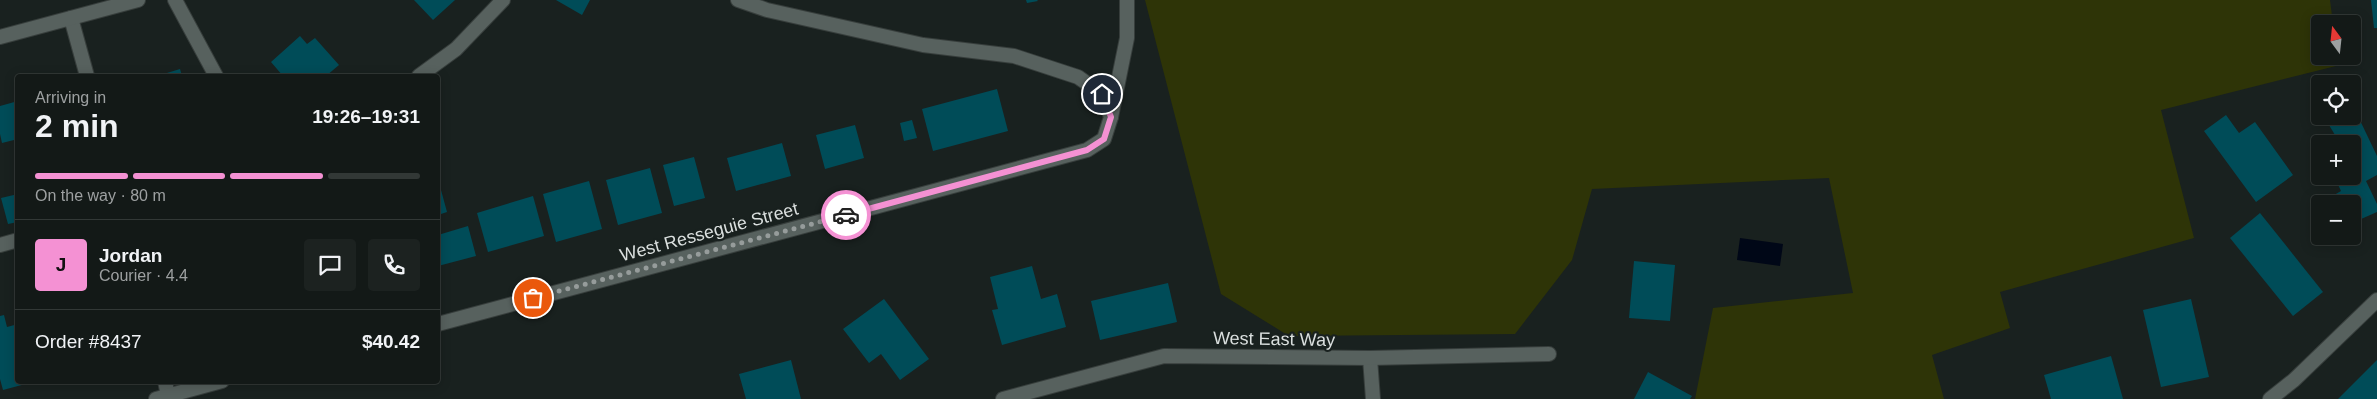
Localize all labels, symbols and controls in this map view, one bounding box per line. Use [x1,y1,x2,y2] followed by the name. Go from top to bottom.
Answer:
[2311,15,2361,65] north arrow
[2311,15,2361,245] map controls
[1081,73,1123,115] pin
[2311,75,2361,125] button: locate
[1088,80,1116,108] icon: home
[35,89,106,106] text: Arriving in
[312,106,420,127] text: 19:26–19:31
[35,108,119,144] text: 2 min
[2311,135,2361,185] button: +
[35,187,166,204] text: On the way · 80 m
[821,190,871,240] courier
[2311,195,2361,245] button: −
[618,199,800,265] street label: West Resseguie Street
[832,201,860,229] icon: car
[304,239,356,291] button: chat
[368,239,420,291] button: phone
[99,245,162,266] text: Jordan
[56,254,66,275] text: J
[99,267,188,284] text: Courier · 4.4
[512,277,554,319] pin
[519,284,547,312] icon: bag
[1213,328,1335,350] street label: West East Way
[35,331,142,352] text: Order #8437
[362,331,420,352] text: $40.42

